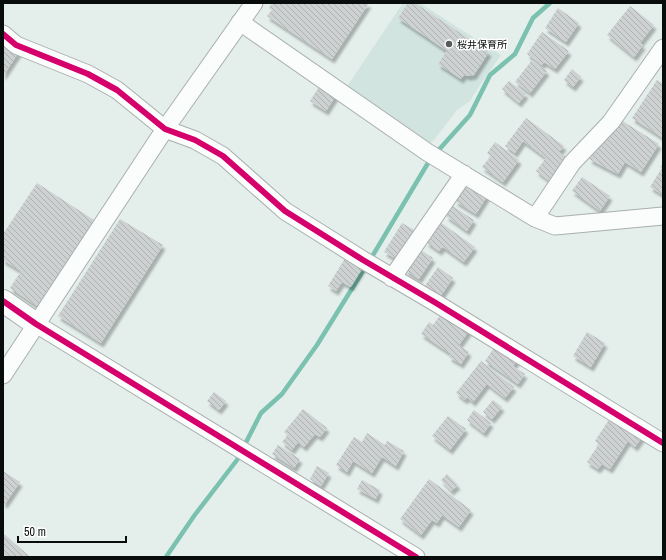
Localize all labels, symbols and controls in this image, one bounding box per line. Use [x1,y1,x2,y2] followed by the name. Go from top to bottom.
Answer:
[457,38,507,51] place label: 桜井保育所
[444,39,454,49] marker: 桜井保育所
[18,518,126,544] scale bar
[24,524,46,540] text: 50 m

